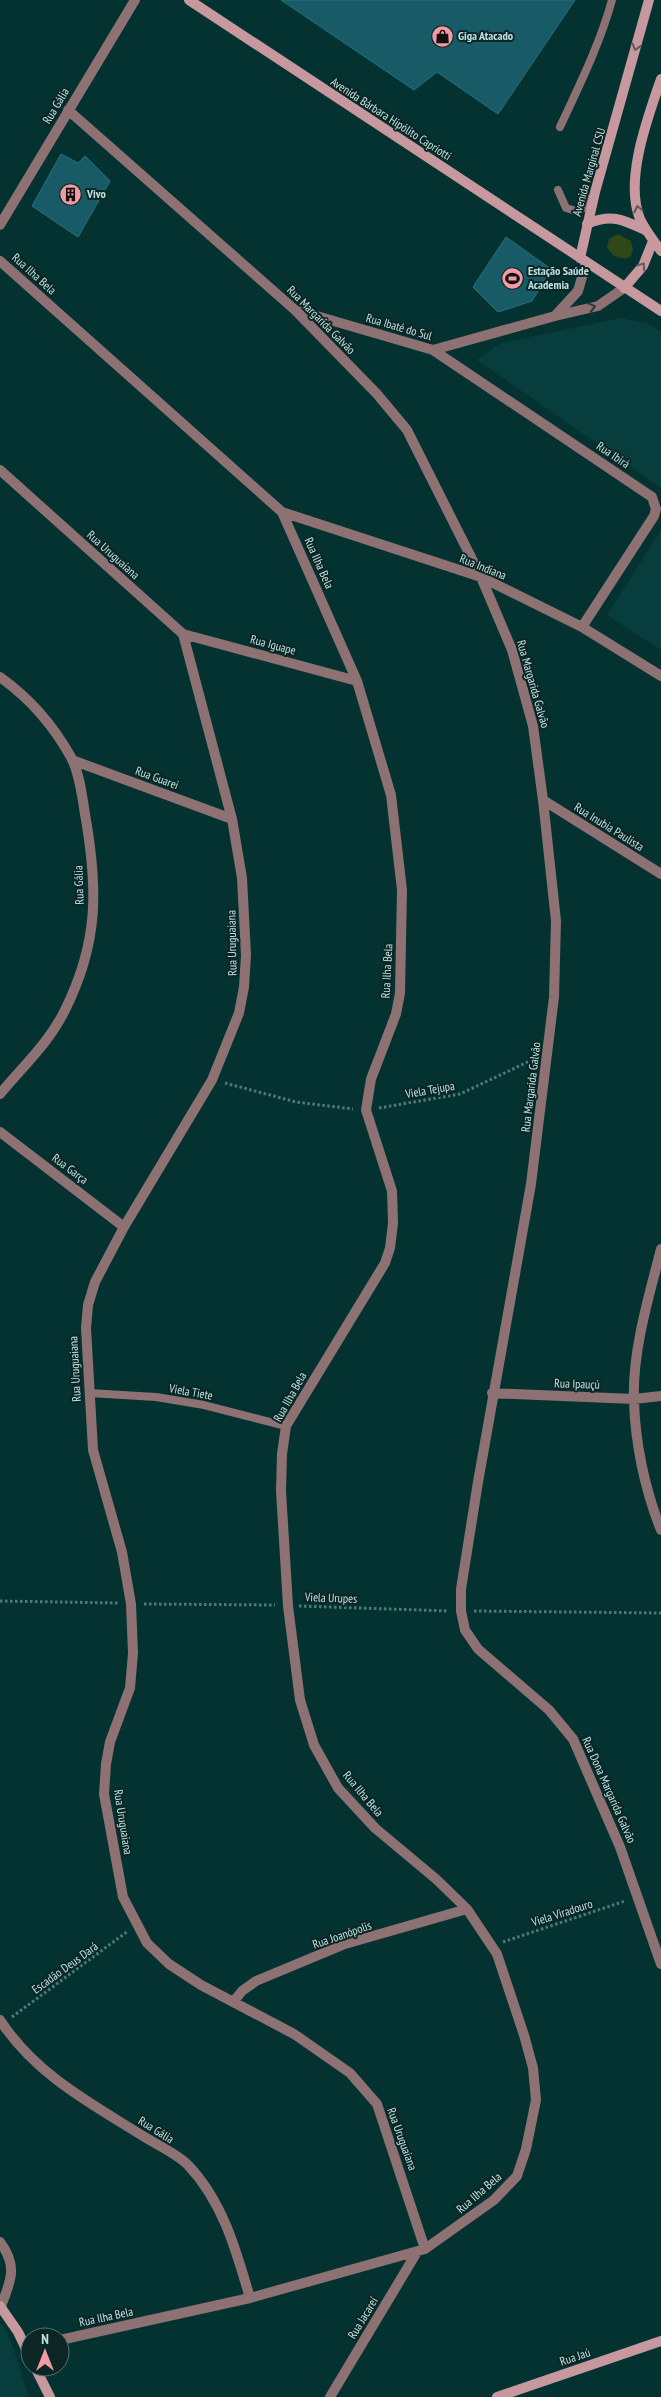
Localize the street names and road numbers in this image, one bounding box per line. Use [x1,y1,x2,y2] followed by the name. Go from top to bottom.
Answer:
[328,74,455,163] street label: Avenida Bárbara Hipólito Capriotti
[39,85,72,126] street label: Rua Gália
[569,126,608,218] street label: Avenida Marginal CSU
[9,250,60,298] street label: Rua Ilha Bela
[284,282,359,357] street label: Rua Margarida Galvão
[364,310,434,343] street label: Rua Ibaté do Sul
[594,438,633,471] street label: Rua Ibirá
[84,527,143,582] street label: Rua Uruguaiana
[301,535,338,591] street label: Rua Ilha Bela
[458,550,509,583] street label: Rua Indiana
[249,631,298,658] street label: Rua Iguape
[514,638,553,729] street label: Rua Margarida Galvão
[133,763,181,792] street label: Rua Guarei
[572,799,647,854] street label: Rua Inubia Paulista
[70,865,87,905] street label: Rua Gália
[223,910,240,976] street label: Rua Uruguaiana
[378,943,395,999] street label: Rua Ilha Bela
[518,1041,543,1133] street label: Rua Margarida Galvão
[403,1078,456,1101] street label: Viela Tejupa
[49,1150,91,1187] street label: Rua Garça
[65,1336,84,1402] street label: Rua Uruguaiana
[270,1369,309,1424] street label: Rua Ilha Bela
[554,1375,600,1392] street label: Rua Ipauçú
[167,1380,214,1403] street label: Viela Tiete
[304,1589,357,1606] street label: Viela Urupes
[579,1734,640,1845] street label: Rua Dona Margarida Galvão
[340,1768,387,1820] street label: Rua Ilha Bela
[111,1788,136,1856] street label: Rua Uruguaiana
[528,1896,594,1930] street label: Viela Viradouro
[310,1917,373,1952] street label: Rua Joanópolis
[29,1938,101,1997] street label: Escadão Deus Dará
[384,2105,421,2172] street label: Rua Uruguaiana
[136,2113,177,2146] street label: Rua Gália
[453,2169,504,2216] street label: Rua Ilha Bela
[344,2294,381,2341] street label: Rua Jacareí
[78,2303,134,2330] street label: Rua Ilha Bela
[558,2344,592,2369] street label: Rua Jaú

